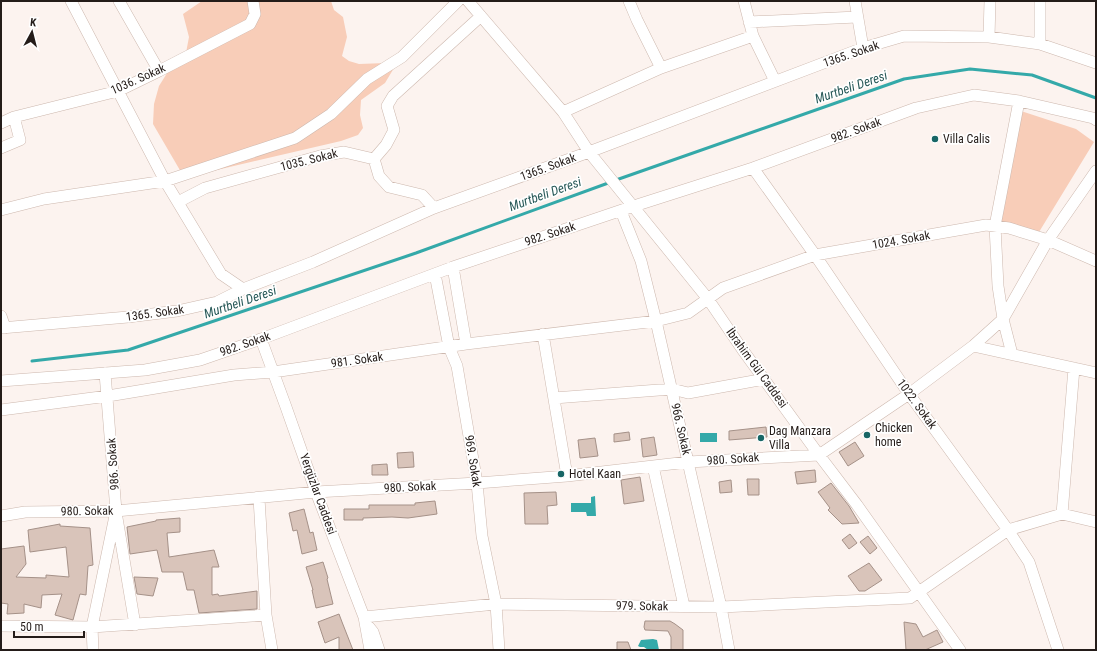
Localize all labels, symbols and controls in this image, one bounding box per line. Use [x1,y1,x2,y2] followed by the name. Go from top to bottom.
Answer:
[12,12,52,52] north arrow
[29,16,38,30] text: K
[821,38,881,70] street label: 1365. Sokak
[108,60,168,97] street label: 1036. Sokak
[813,68,889,106] water label: Murtbeli Deresi
[829,114,884,146] street label: 982. Sokak
[943,132,990,146] place label: Villa Calis
[930,134,940,144] marker: Villa Calis
[279,146,340,174] street label: 1035. Sokak
[518,150,578,184] street label: 1365. Sokak
[507,174,583,214] water label: Murtbeli Deresi
[523,219,578,249] street label: 982. Sokak
[871,228,932,252] street label: 1024. Sokak
[202,283,278,321] water label: Murtbeli Deresi
[125,302,185,324] street label: 1365. Sokak
[723,325,791,411] street label: İbrahim Gül Caddesi
[218,329,273,359] street label: 982. Sokak
[330,349,385,371] street label: 981. Sokak
[894,376,940,432] street label: 1022. Sokak
[668,402,694,457] street label: 966. Sokak
[875,421,913,449] place label: Chicken home
[769,424,831,452] place label: Dag Manzara Villa
[862,430,872,440] marker: Chicken home
[756,433,766,443] marker: Dag Manzara Villa
[462,434,484,489] street label: 969. Sokak
[104,437,122,491] street label: 986. Sokak
[706,450,760,468] street label: 980. Sokak
[297,452,339,536] street label: Yergüzlar Caddesi
[569,467,621,481] place label: Hotel Kaan
[556,469,566,479] marker: Hotel Kaan
[383,479,437,495] street label: 980. Sokak
[61,504,114,518] street label: 980. Sokak
[616,599,669,613] street label: 979. Sokak
[14,613,84,639] scale bar
[20,620,44,634] text: 50 m

